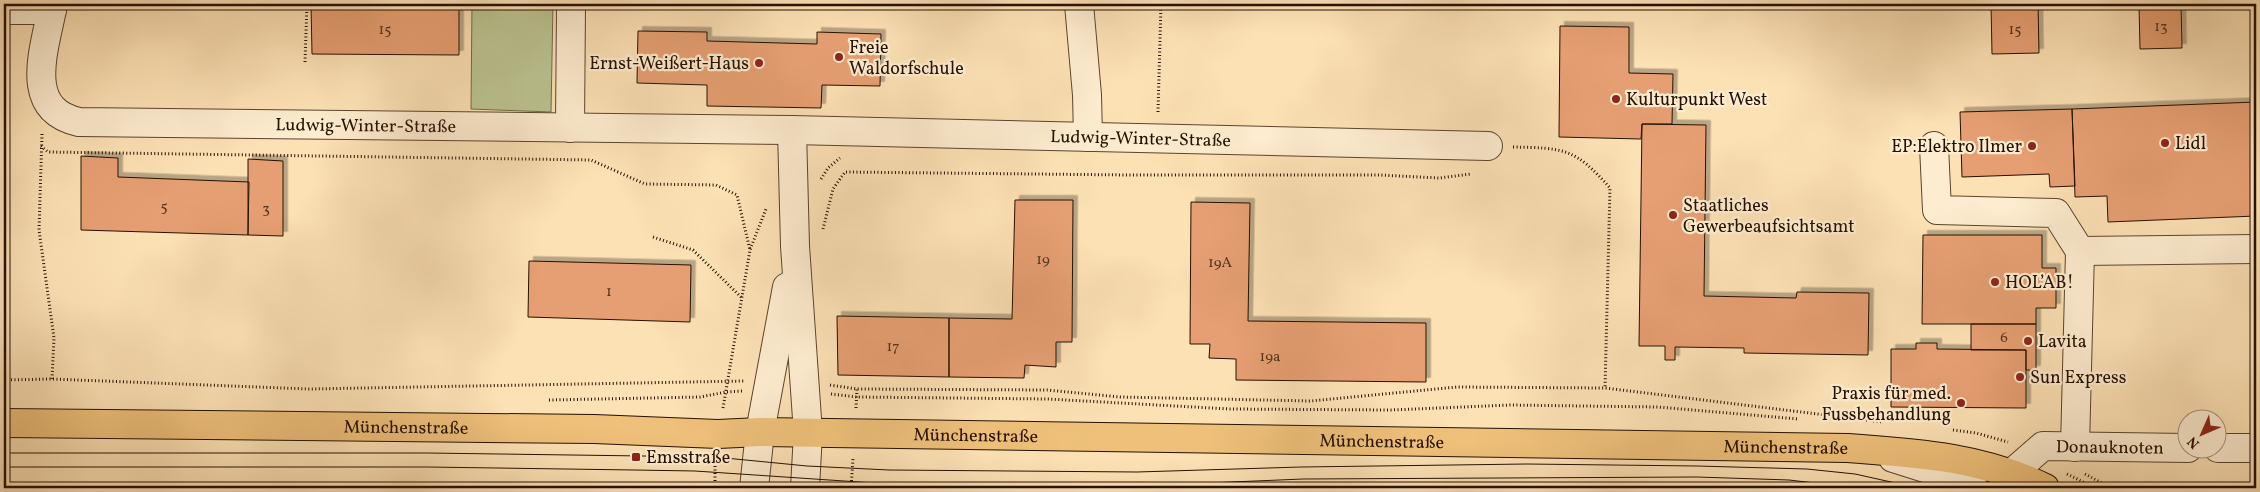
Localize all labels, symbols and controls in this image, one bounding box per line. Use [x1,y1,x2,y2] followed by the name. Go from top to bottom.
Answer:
[2154,17,2168,38] house number: 13
[378,20,392,41] house number: 15
[2008,20,2022,41] house number: 15
[849,36,964,82] place label: Freie Waldorfschule
[833,51,845,63] marker: Freie Waldorfschule
[589,52,749,77] place label: Ernst-Weißert-Haus
[753,57,765,69] marker: Ernst-Weißert-Haus
[1626,88,1767,113] place label: Kulturpunkt West
[1610,93,1622,105] marker: Kulturpunkt West
[275,113,456,140] street label: Ludwig-Winter-Straße
[1050,125,1231,154] street label: Ludwig-Winter-Straße
[2175,132,2206,157] place label: Lidl
[1891,135,2022,160] place label: EP:Elektro Ilmer
[2159,137,2171,149] marker: Lidl
[2026,140,2038,152] marker: EP:Elektro Ilmer
[1683,194,1855,240] place label: Staatliches Gewerbeaufsichtsamt
[160,197,168,218] house number: 5
[262,199,270,220] house number: 3
[1667,209,1679,221] marker: Staatliches Gewerbeaufsichtsamt
[1036,250,1050,271] house number: 19
[1208,253,1233,274] house number: 19A
[2005,271,2074,296] place label: HOL’AB!
[1989,276,2001,288] marker: HOL’AB!
[606,282,612,303] house number: 1
[2000,328,2008,349] house number: 6
[2038,330,2087,355] place label: Lavita
[2022,335,2034,347] marker: Lavita
[886,337,900,358] house number: 17
[1259,347,1281,368] house number: 19a
[2030,366,2126,391] place label: Sun Express
[2014,371,2026,383] marker: Sun Express
[1821,382,1951,428] place label: Praxis für med. Fussbehandlung
[1955,397,1967,409] marker: Praxis für med. Fussbehandlung
[2178,410,2228,460] north arrow
[343,415,469,442] street label: Münchenstraße
[913,423,1038,450] street label: Münchenstraße
[1319,429,1444,456] street label: Münchenstraße
[2184,432,2204,452] text: N
[1723,435,1848,462] street label: Münchenstraße
[2056,435,2164,462] street label: Donauknoten
[646,446,730,471] place label: Emsstraße
[630,451,642,463] marker: Emsstraße

